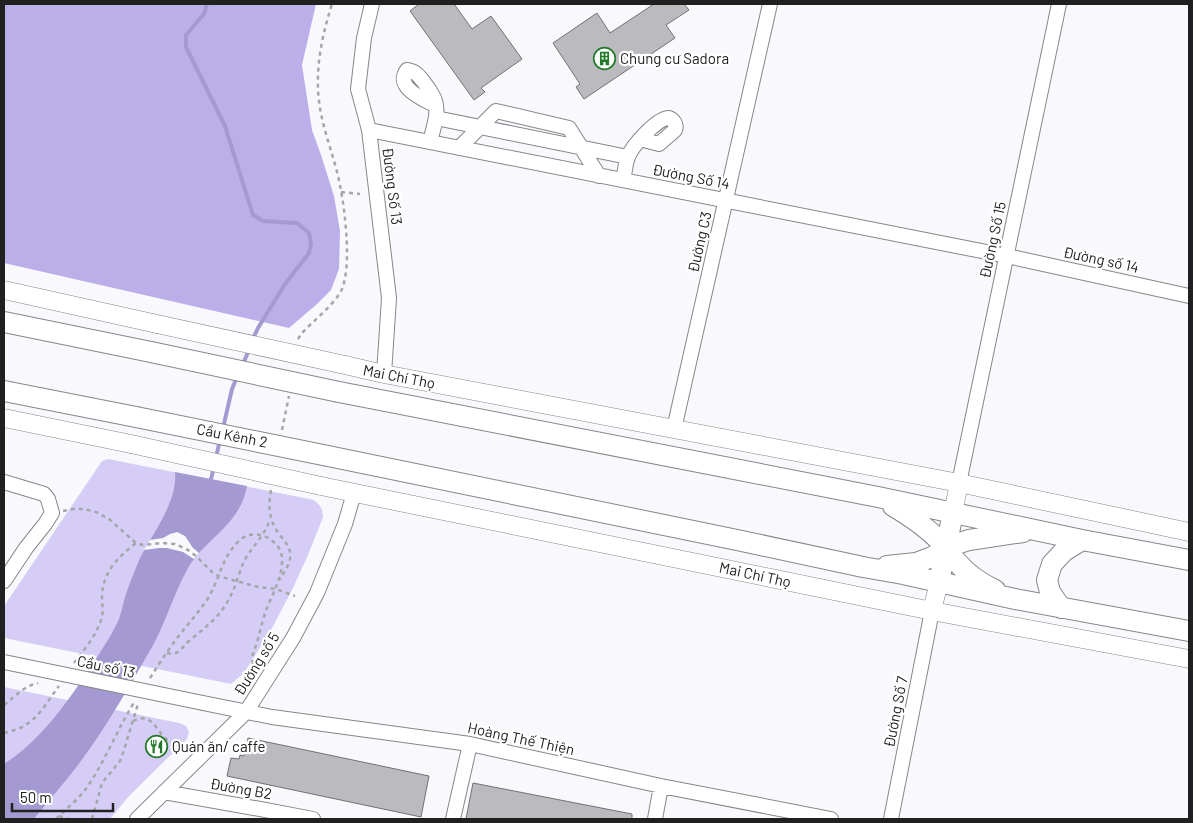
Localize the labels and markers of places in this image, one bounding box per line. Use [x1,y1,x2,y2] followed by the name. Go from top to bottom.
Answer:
[592,47,616,71] building icon: Chung cư Sadora
[620,49,729,67] place label: Chung cư Sadora
[144,735,168,759] restaurant icon: Quán ăn/ caffe
[172,737,265,755] place label: Quán ăn/ caffe

